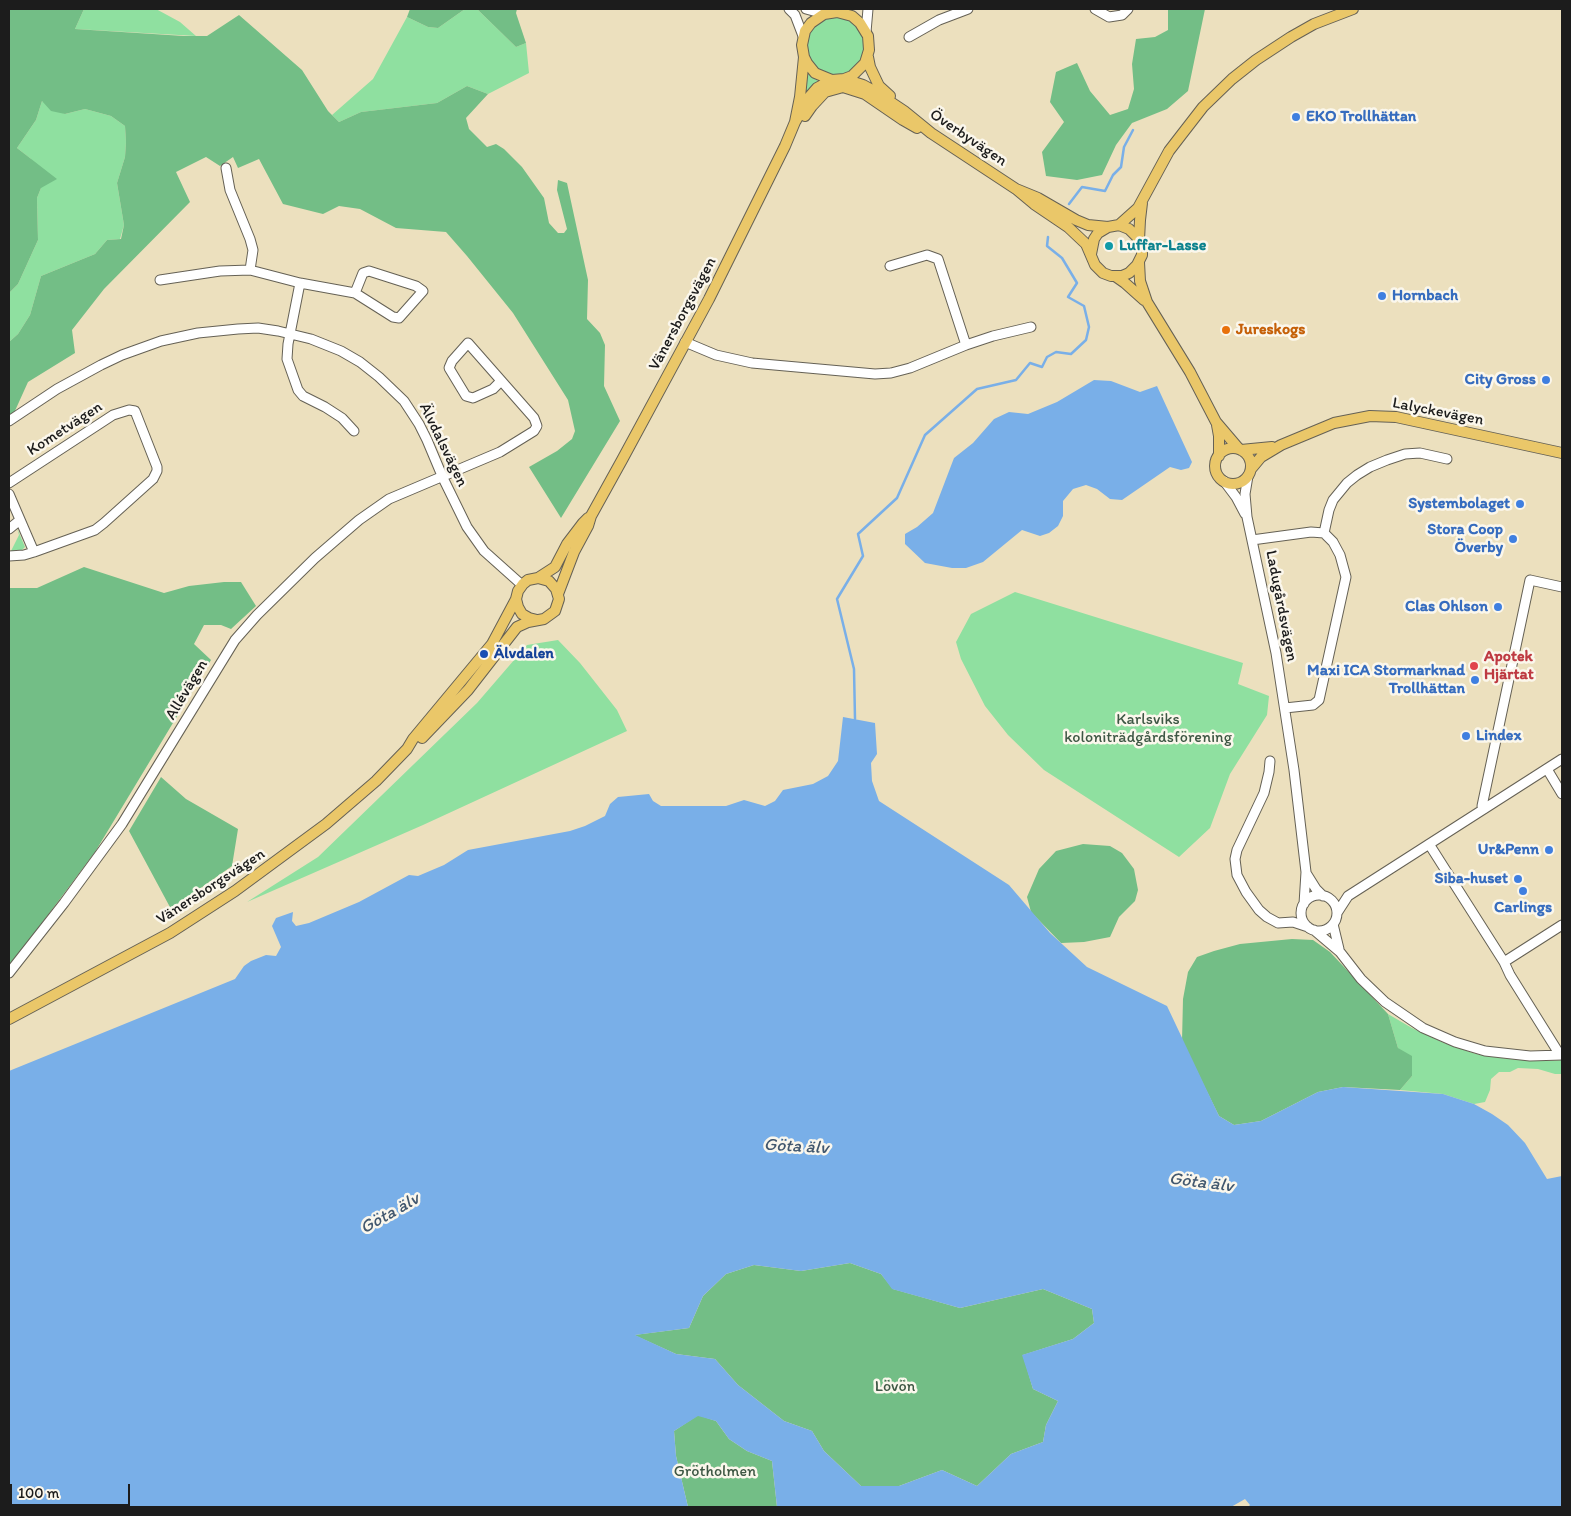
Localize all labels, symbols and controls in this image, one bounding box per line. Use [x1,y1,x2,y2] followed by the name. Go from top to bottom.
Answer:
[926,105,1010,171] street label: Överbyvägen
[1306,107,1416,127] place label: EKO Trollhättan
[1290,111,1302,123] marker: EKO Trollhättan
[1119,236,1206,256] place label: Luffar-Lasse
[1103,240,1115,252] marker: Luffar-Lasse
[645,254,721,374] street label: Vänersborgsvägen
[1392,286,1458,306] place label: Hornbach
[1376,290,1388,302] marker: Hornbach
[1236,320,1305,340] place label: Jureskogs
[1220,324,1232,336] marker: Jureskogs
[1465,370,1536,390] place label: City Gross
[1540,374,1552,386] marker: City Gross
[1391,394,1485,430] street label: Lalyckevägen
[24,398,106,460] street label: Kometvägen
[414,400,472,490] street label: Älvdalsvägen
[1408,494,1510,514] place label: Systembolaget
[1514,498,1526,510] marker: Systembolaget
[1427,520,1503,558] place label: Stora Coop Överby
[1507,533,1519,545] marker: Stora Coop Överby
[1261,549,1301,663] street label: Ladugårdsvägen
[1405,597,1488,617] place label: Clas Ohlson
[1492,601,1504,613] marker: Clas Ohlson
[494,644,554,664] place label: Älvdalen
[1484,647,1534,685] place label: Apotek Hjärtat
[478,648,490,660] marker: Älvdalen
[162,656,212,724] street label: Allévägen
[1468,660,1480,672] marker: Apotek Hjärtat
[1307,661,1465,699] place label: Maxi ICA Stormarknad Trollhättan
[1469,674,1481,686] marker: Maxi ICA Stormarknad Trollhättan
[1064,710,1232,748] park label: Karlsviks koloniträdgårdsförening
[1476,726,1521,746] place label: Lindex
[1460,730,1472,742] marker: Lindex
[1478,840,1539,860] place label: Ur&Penn
[1543,844,1555,856] marker: Ur&Penn
[153,845,269,929] street label: Vänersborgsvägen
[1434,869,1508,889] place label: Siba-huset
[1512,873,1524,885] marker: Siba-huset
[1517,885,1529,897] marker: Carlings
[1494,898,1552,918] place label: Carlings
[763,1135,829,1159] water label: Göta älv
[1168,1168,1234,1198] water label: Göta älv
[357,1189,423,1239] water label: Göta älv
[875,1377,915,1397] park label: Lövön
[674,1462,756,1482] park label: Grötholmen
[12,1474,132,1506] scale bar
[18,1484,59,1502] text: 100 m

